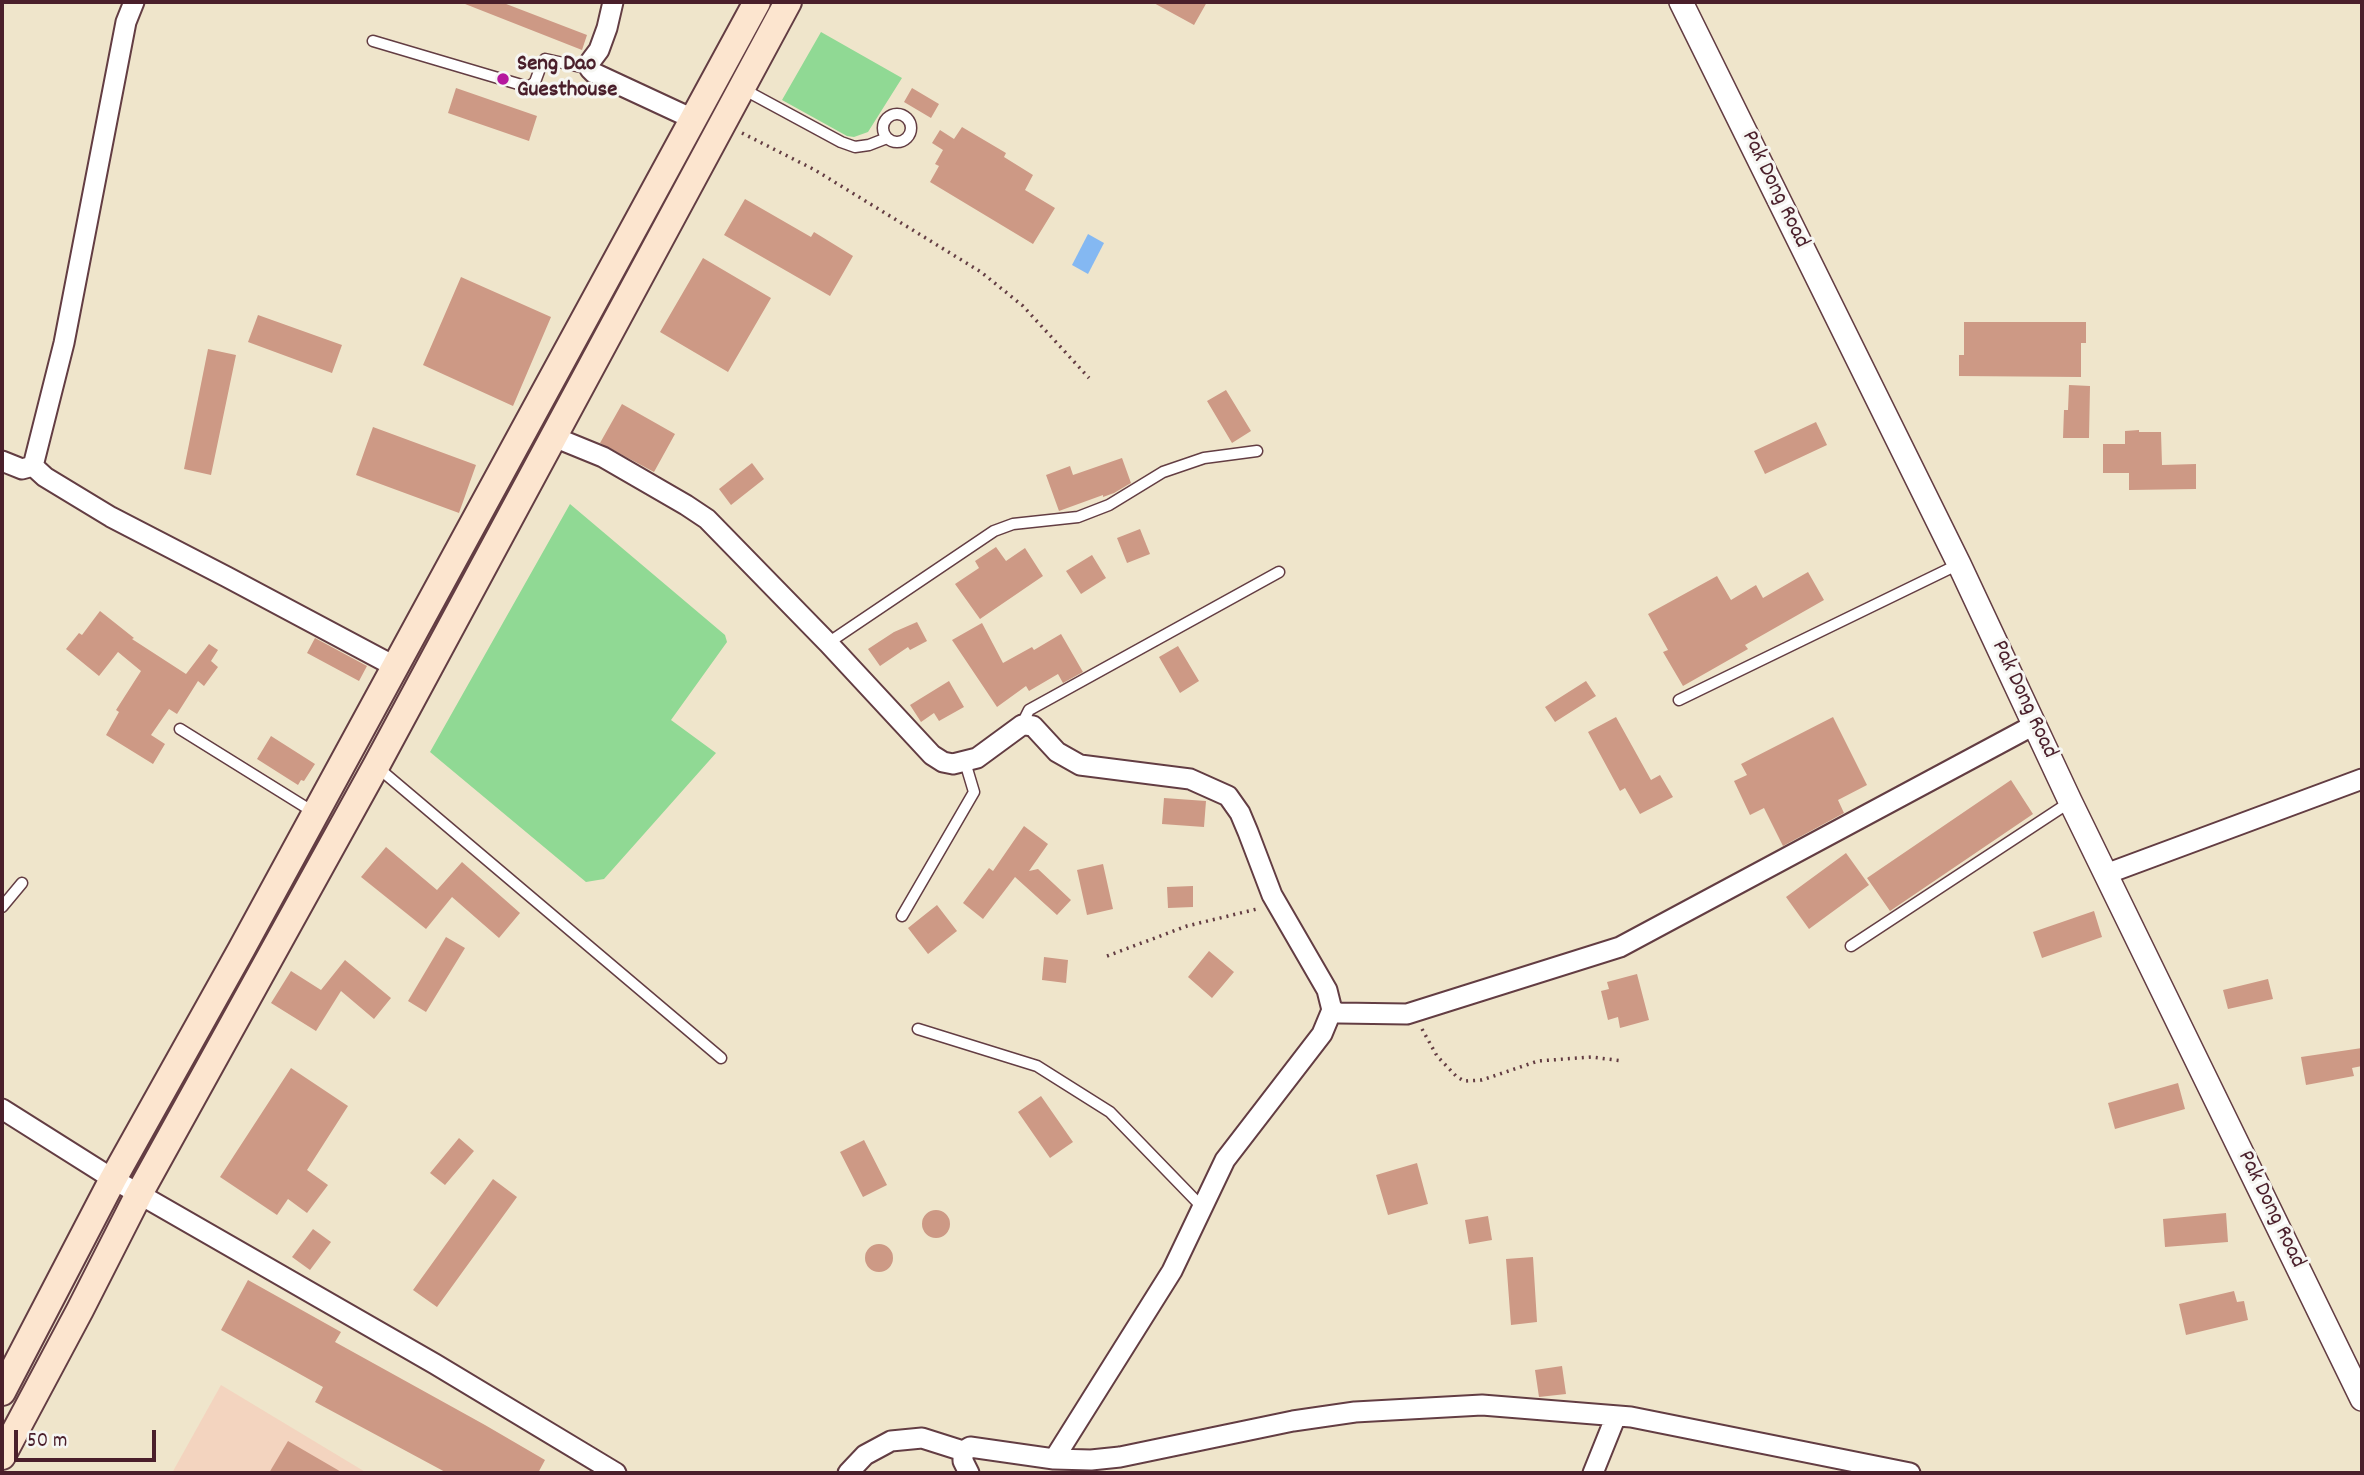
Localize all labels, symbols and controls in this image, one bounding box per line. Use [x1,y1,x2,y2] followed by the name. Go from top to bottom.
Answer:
[517,52,617,106] place label: Seng Dao Guesthouse
[495,71,511,87] marker: Seng Dao Guesthouse
[1734,127,1814,253] street label: Pak Dong Road
[1984,637,2062,763] street label: Pak Dong Road
[2230,1147,2310,1273] street label: Pak Dong Road
[18,1416,159,1460] scale bar
[27,1427,67,1457] text: 50 m

